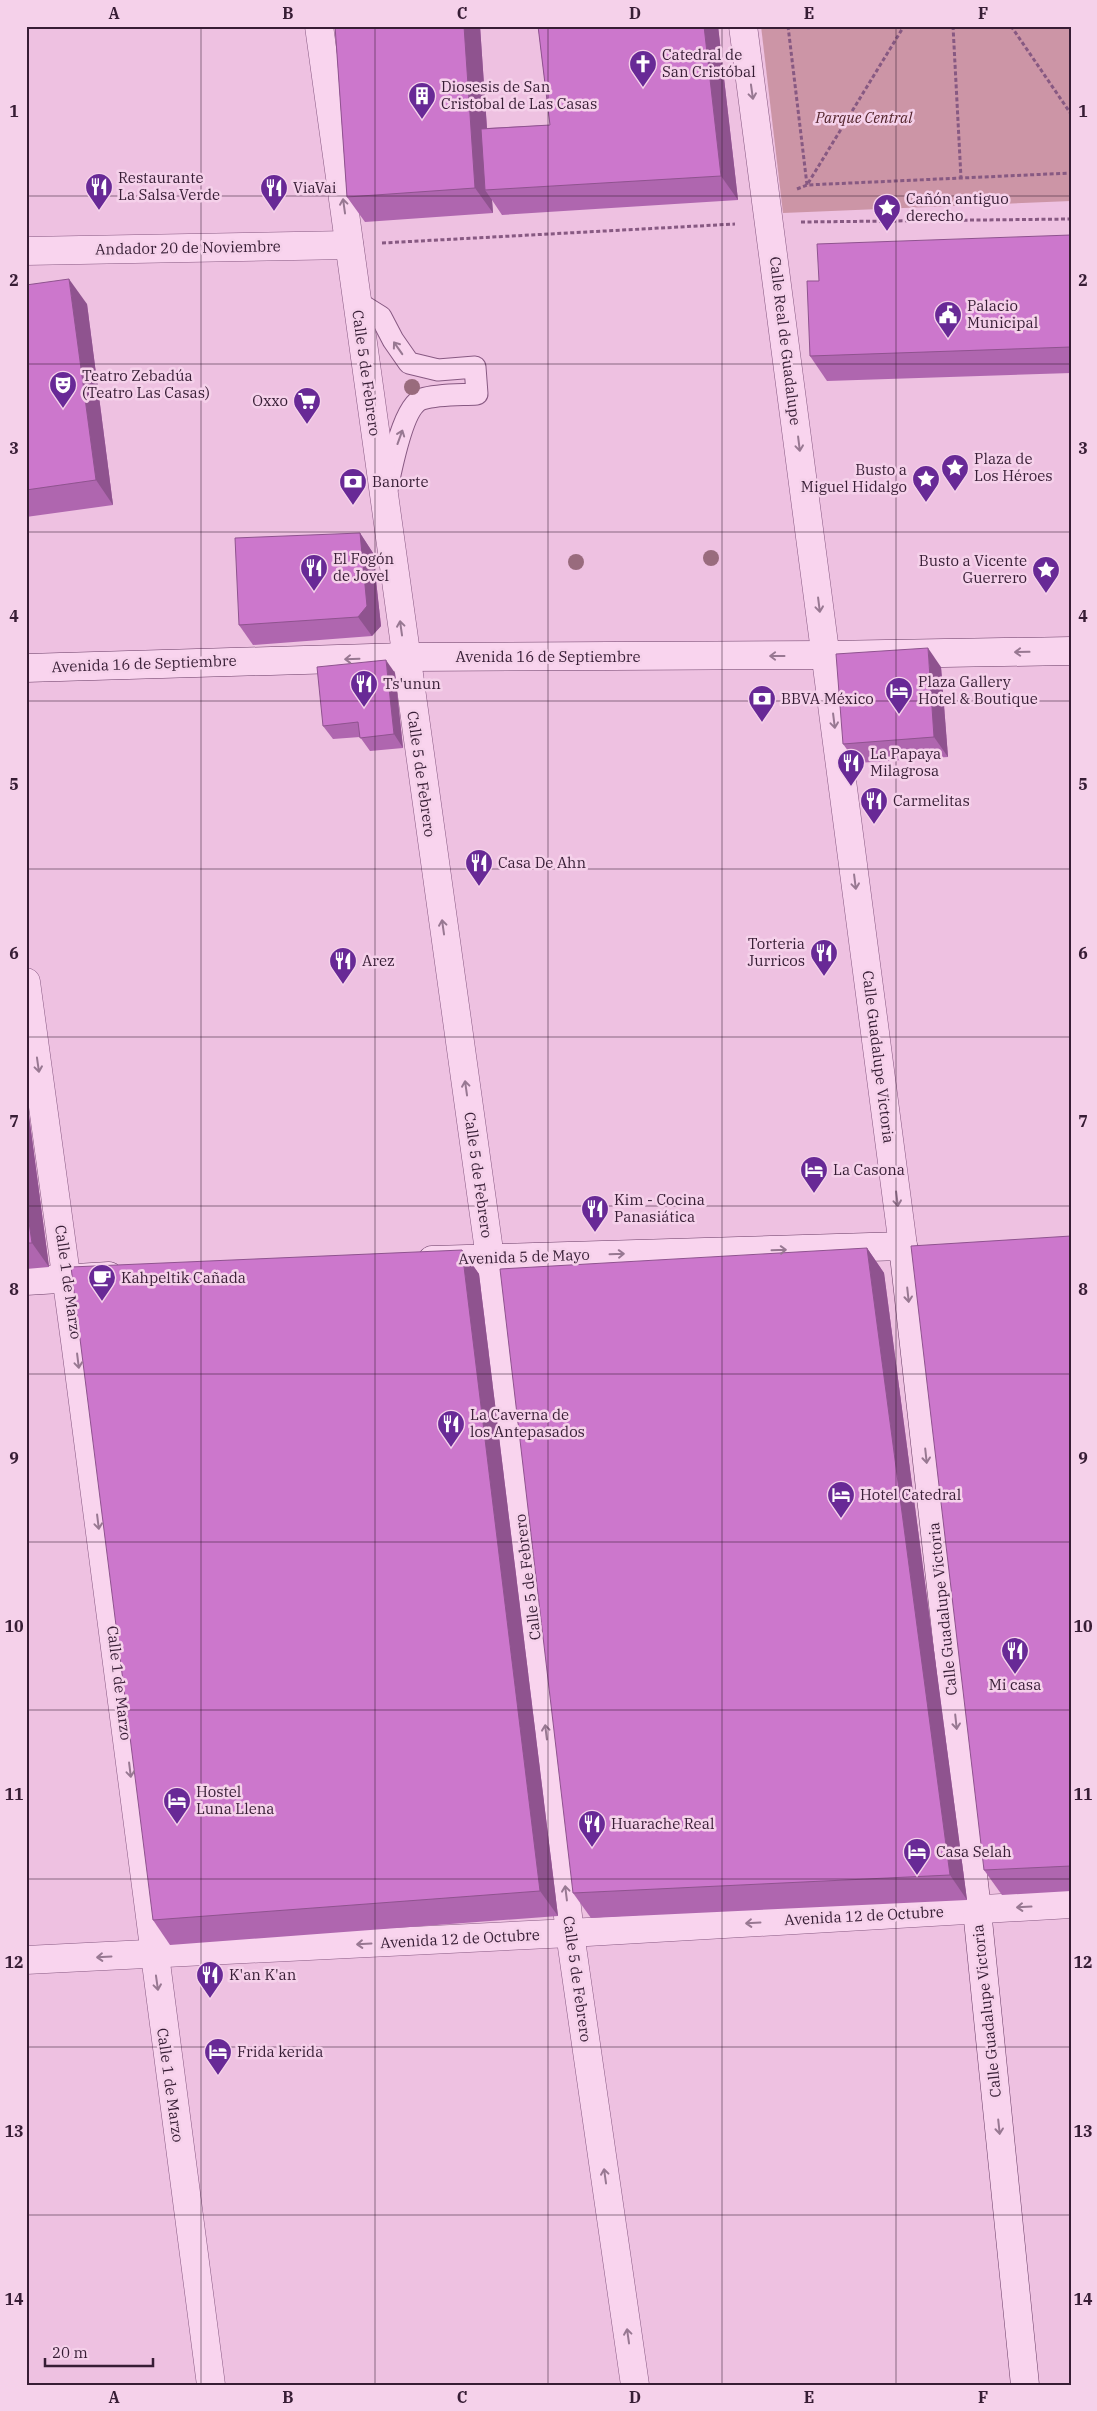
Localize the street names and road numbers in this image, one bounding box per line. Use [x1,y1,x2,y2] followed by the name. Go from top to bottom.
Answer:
[95,236,281,259] street label: Andador 20 de Noviembre
[766,255,805,426] street label: Calle Real de Guadalupe
[348,309,385,437] street label: Calle 5 de Febrero
[455,647,641,666] street label: Avenida 16 de Septiembre
[51,651,237,676] street label: Avenida 16 de Septiembre
[403,710,440,838] street label: Calle 5 de Febrero
[858,969,899,1144] street label: Calle Guadalupe Victoria
[460,1111,497,1239] street label: Calle 5 de Febrero
[51,1224,86,1340] street label: Calle 1 de Marzo
[458,1245,590,1268] street label: Avenida 5 de Mayo
[510,1513,545,1641] street label: Calle 5 de Febrero
[924,1522,961,1697] street label: Calle Guadalupe Victoria
[103,1625,136,1741] street label: Calle 1 de Marzo
[784,1902,944,1929] street label: Avenida 12 de Octubre
[559,1915,596,2043] street label: Calle 5 de Febrero
[968,1924,1005,2099] street label: Calle Guadalupe Victoria
[380,1925,540,1952] street label: Avenida 12 de Octubre
[153,2027,188,2143] street label: Calle 1 de Marzo

